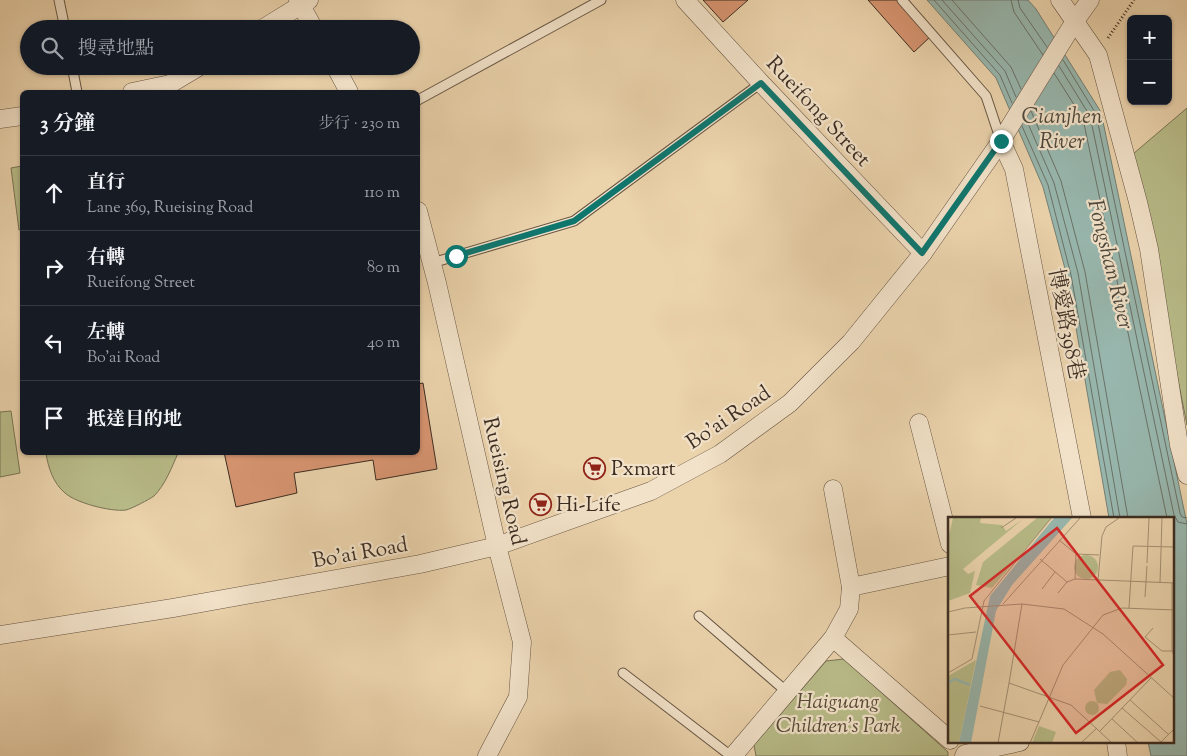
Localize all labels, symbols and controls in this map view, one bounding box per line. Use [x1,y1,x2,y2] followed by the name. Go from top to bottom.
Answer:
[1127,15,1172,105] map controls
[1127,15,1172,60] button: +
[20,20,420,75] search box
[38,34,66,62] icon: search
[78,36,154,63] text: 搜尋地點
[758,50,877,174] street label: Rueifong Street
[1127,60,1172,105] button: −
[1022,102,1103,159] water label: Cianjhen River
[40,110,95,140] text: 3 分鐘
[318,113,400,136] text: 步行 · 230 m
[990,130,1013,153] route end
[87,170,125,197] text: 直行
[40,179,68,207] icon: ahead
[364,182,400,205] text: 110 m
[1077,196,1141,333] water label: Fongshan River
[87,197,253,220] text: Lane 369, Rueising Road
[87,245,125,272] text: 右轉
[445,245,468,268] route start
[40,254,68,282] icon: right
[367,257,400,280] text: 80 m
[1040,266,1091,383] street label: 博愛路398巷
[87,272,195,295] text: Rueifong Street
[87,320,125,347] text: 左轉
[40,329,68,357] icon: left
[367,332,400,355] text: 40 m
[87,347,160,370] text: Bo'ai Road
[681,379,778,458] street label: Bo'ai Road
[40,404,68,432] icon: arrive
[87,407,182,434] text: 抵達目的地
[474,414,532,549] street label: Rueising Road
[611,455,676,485] place label: Pxmart
[583,456,607,480] supermarket icon: Pxmart
[556,491,621,521] place label: Hi-Life
[528,492,552,516] supermarket icon: Hi-Life
[948,517,1174,744] inset map
[310,531,411,577] street label: Bo'ai Road
[776,688,901,742] park label: Haiguang Children's Park

